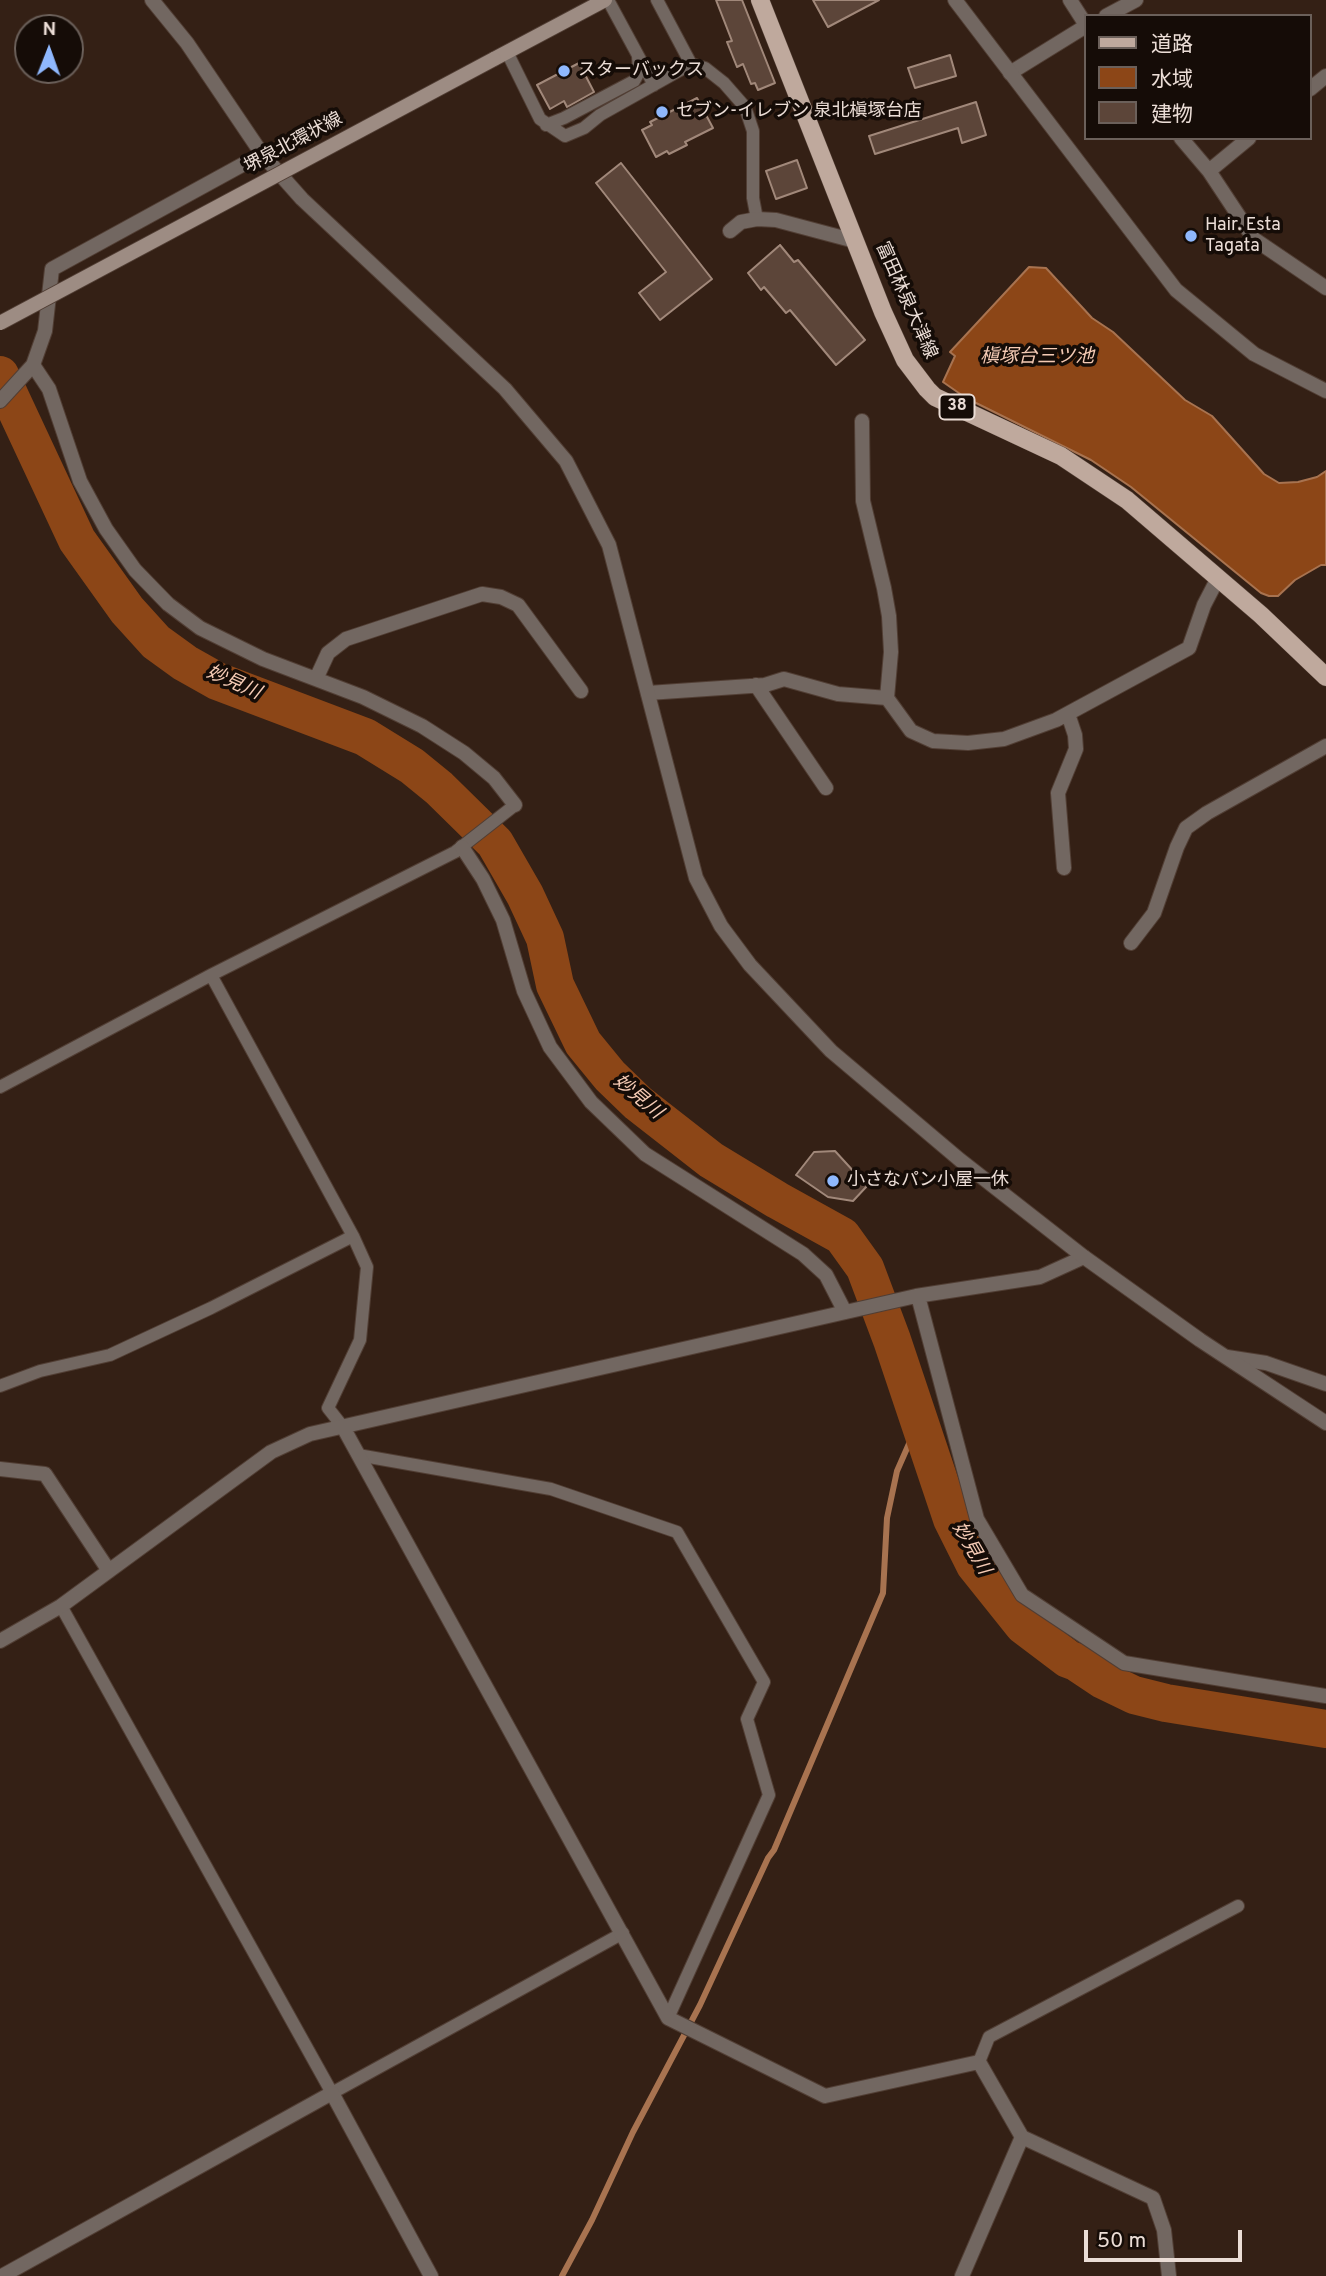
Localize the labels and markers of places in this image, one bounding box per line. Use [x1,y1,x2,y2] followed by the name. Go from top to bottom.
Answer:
[578,60,704,82] place label: スターバックス
[556,63,572,79] marker: スターバックス
[676,101,921,123] place label: セブン-イレブン 泉北槇塚台店
[654,104,670,120] marker: セブン-イレブン 泉北槇塚台店
[1205,215,1281,258] place label: Hair. Esta Tagata
[1183,228,1199,244] marker: Hair. Esta Tagata
[847,1170,1009,1192] place label: 小さなパン小屋一休
[825,1173,841,1189] marker: 小さなパン小屋一休

